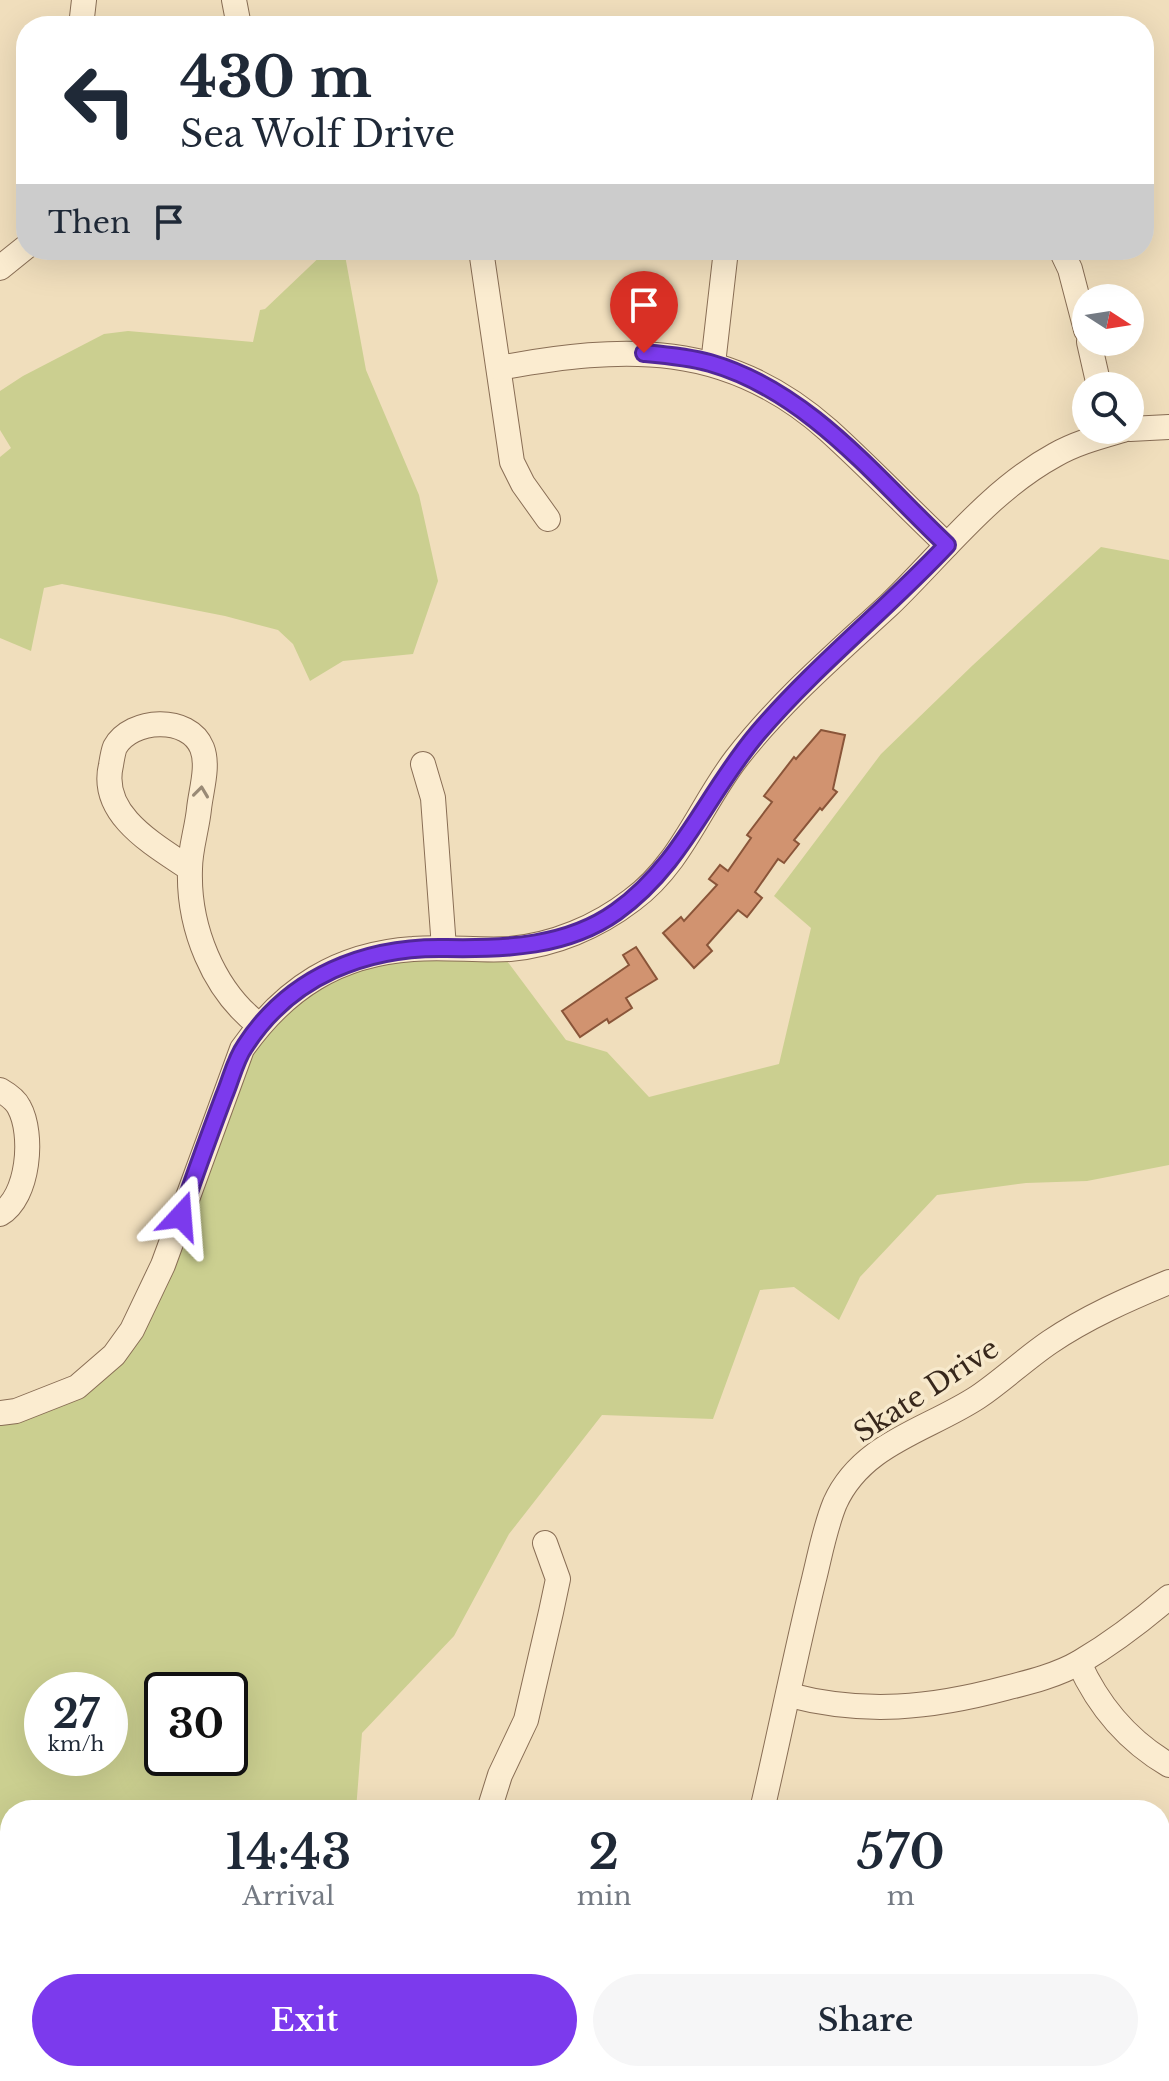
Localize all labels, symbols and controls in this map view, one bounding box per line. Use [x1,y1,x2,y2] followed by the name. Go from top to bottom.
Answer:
[180,43,372,112] text: 430 m
[48,48,152,152] icon: left
[180,112,455,157] text: Sea Wolf Drive
[147,200,191,244] icon: arrive
[48,204,131,241] text: Then
[610,271,678,353] pin
[622,283,666,327] icon: arrive
[1072,284,1144,356] north arrow
[1072,284,1144,444] map controls
[1072,372,1144,444] button: search
[193,785,210,798] one-way arrow
[139,1174,223,1258] position arrow
[847,1331,1005,1450] street label: Skate Drive
[144,1672,248,1776] speed limit sign: 30
[53,1689,99,1739] text: 27
[48,1732,104,1756] text: km/h
[225,1822,351,1882] text: 14:43
[589,1822,619,1882] text: 2
[857,1822,945,1882] text: 570
[242,1880,334,1912] text: Arrival
[577,1880,631,1912] text: min
[887,1880,915,1912] text: m
[32,1974,577,2066] button: Exit
[593,1974,1138,2066] button: Share

